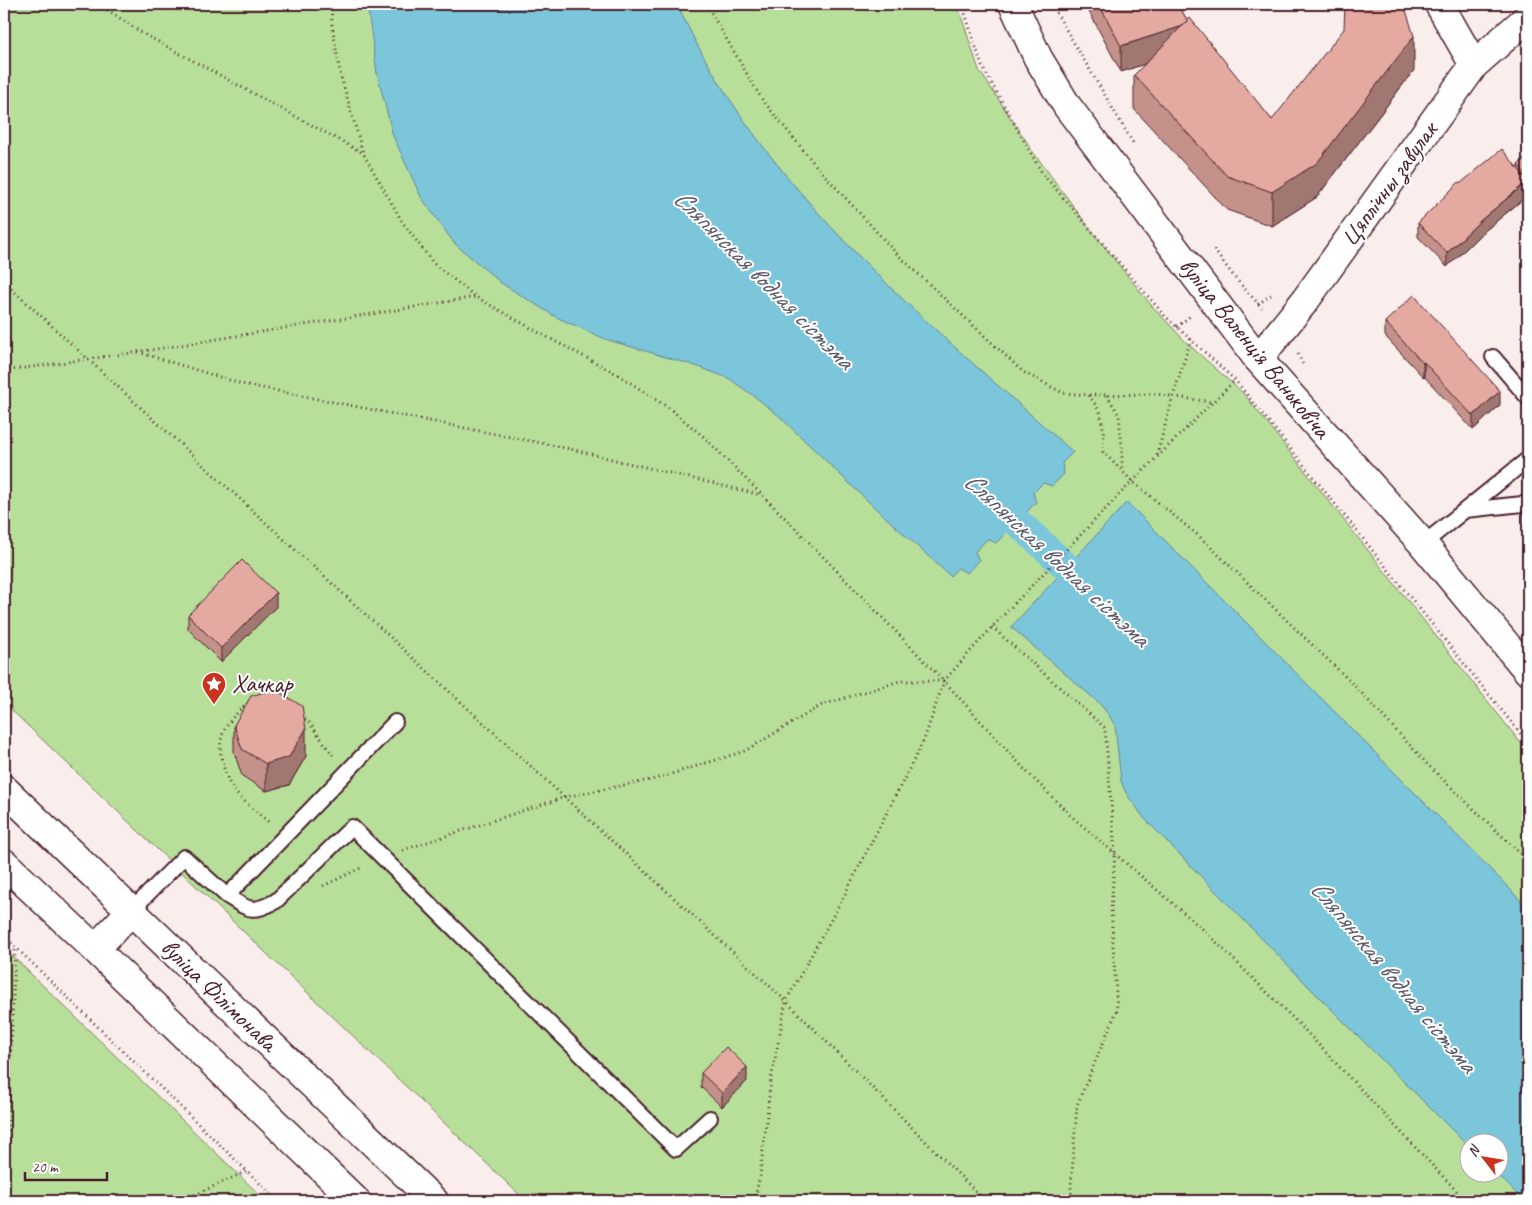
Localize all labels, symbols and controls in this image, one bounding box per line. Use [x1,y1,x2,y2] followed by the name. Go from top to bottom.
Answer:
[1333,113,1447,253] street label: Цяплічны завулак
[667,182,863,378] water label: Сляпянская водная сістэма
[1172,251,1339,447] street label: вуліца Валенція Ваньковіча
[957,464,1159,655] water label: Сляпянская водная сістэма
[232,668,294,700] place label: Хачкар
[201,671,227,705] place icon: Хачкар
[1304,873,1486,1081] water label: Сляпянская водная сістэма
[154,932,286,1060] street label: вуліца Філімонава
[1460,1132,1510,1182] north arrow
[1464,1141,1484,1160] text: N
[25,1150,108,1182] scale bar
[32,1158,59,1177] text: 20 m

